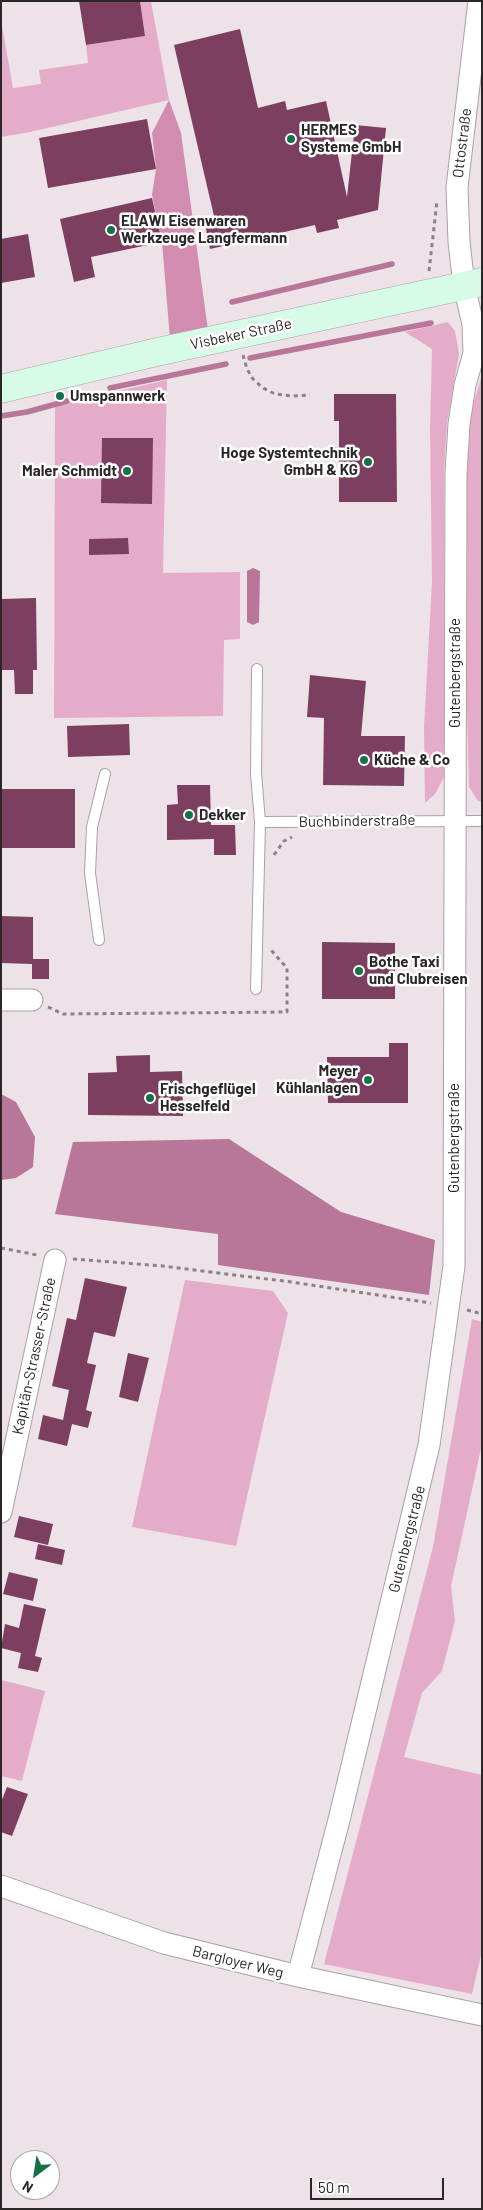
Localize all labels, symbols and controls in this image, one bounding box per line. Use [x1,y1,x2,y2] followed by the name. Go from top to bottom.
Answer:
[449,107,475,179] street label: Ottostraße
[301,121,402,156] place label: HERMES Systeme GmbH
[285,133,297,145] marker: HERMES Systeme GmbH
[121,212,287,247] place label: ELAWI Eisenwaren Werkzeuge Langfermann
[105,224,117,236] marker: ELAWI Eisenwaren Werkzeuge Langfermann
[189,314,293,354] street label: Visbeker Straße
[70,387,165,405] place label: Umspannwerk
[54,390,66,402] marker: Umspannwerk
[221,444,358,479] place label: Hoge Systemtechnik GmbH & KG
[362,456,374,468] marker: Hoge Systemtechnik GmbH & KG
[22,462,117,480] place label: Maler Schmidt
[121,465,133,477] marker: Maler Schmidt
[446,618,464,728] street label: Gutenbergstraße
[374,751,450,769] place label: Küche & Co
[358,754,370,766] marker: Küche & Co
[199,806,246,824] place label: Dekker
[183,809,195,821] marker: Dekker
[298,811,416,831] street label: Buchbinderstraße
[369,953,468,988] place label: Bothe Taxi und Clubreisen
[353,965,365,977] marker: Bothe Taxi und Clubreisen
[276,1062,358,1097] place label: Meyer Kühlanlagen
[362,1074,374,1086] marker: Meyer Kühlanlagen
[160,1080,256,1115] place label: Frischgeflügel Hesselfeld
[445,1083,463,1193] street label: Gutenbergstraße
[144,1092,156,1104] marker: Frischgeflügel Hesselfeld
[9,1276,59,1436] street label: Kapitän-Strasser-Straße
[385,1483,429,1595] street label: Gutenbergstraße
[191,1942,285,1982] street label: Bargloyer Weg
[10,2150,60,2200] north arrow
[313,2168,447,2200] scale bar
[19,2178,36,2197] text: N
[318,2178,350,2196] text: 50 m

